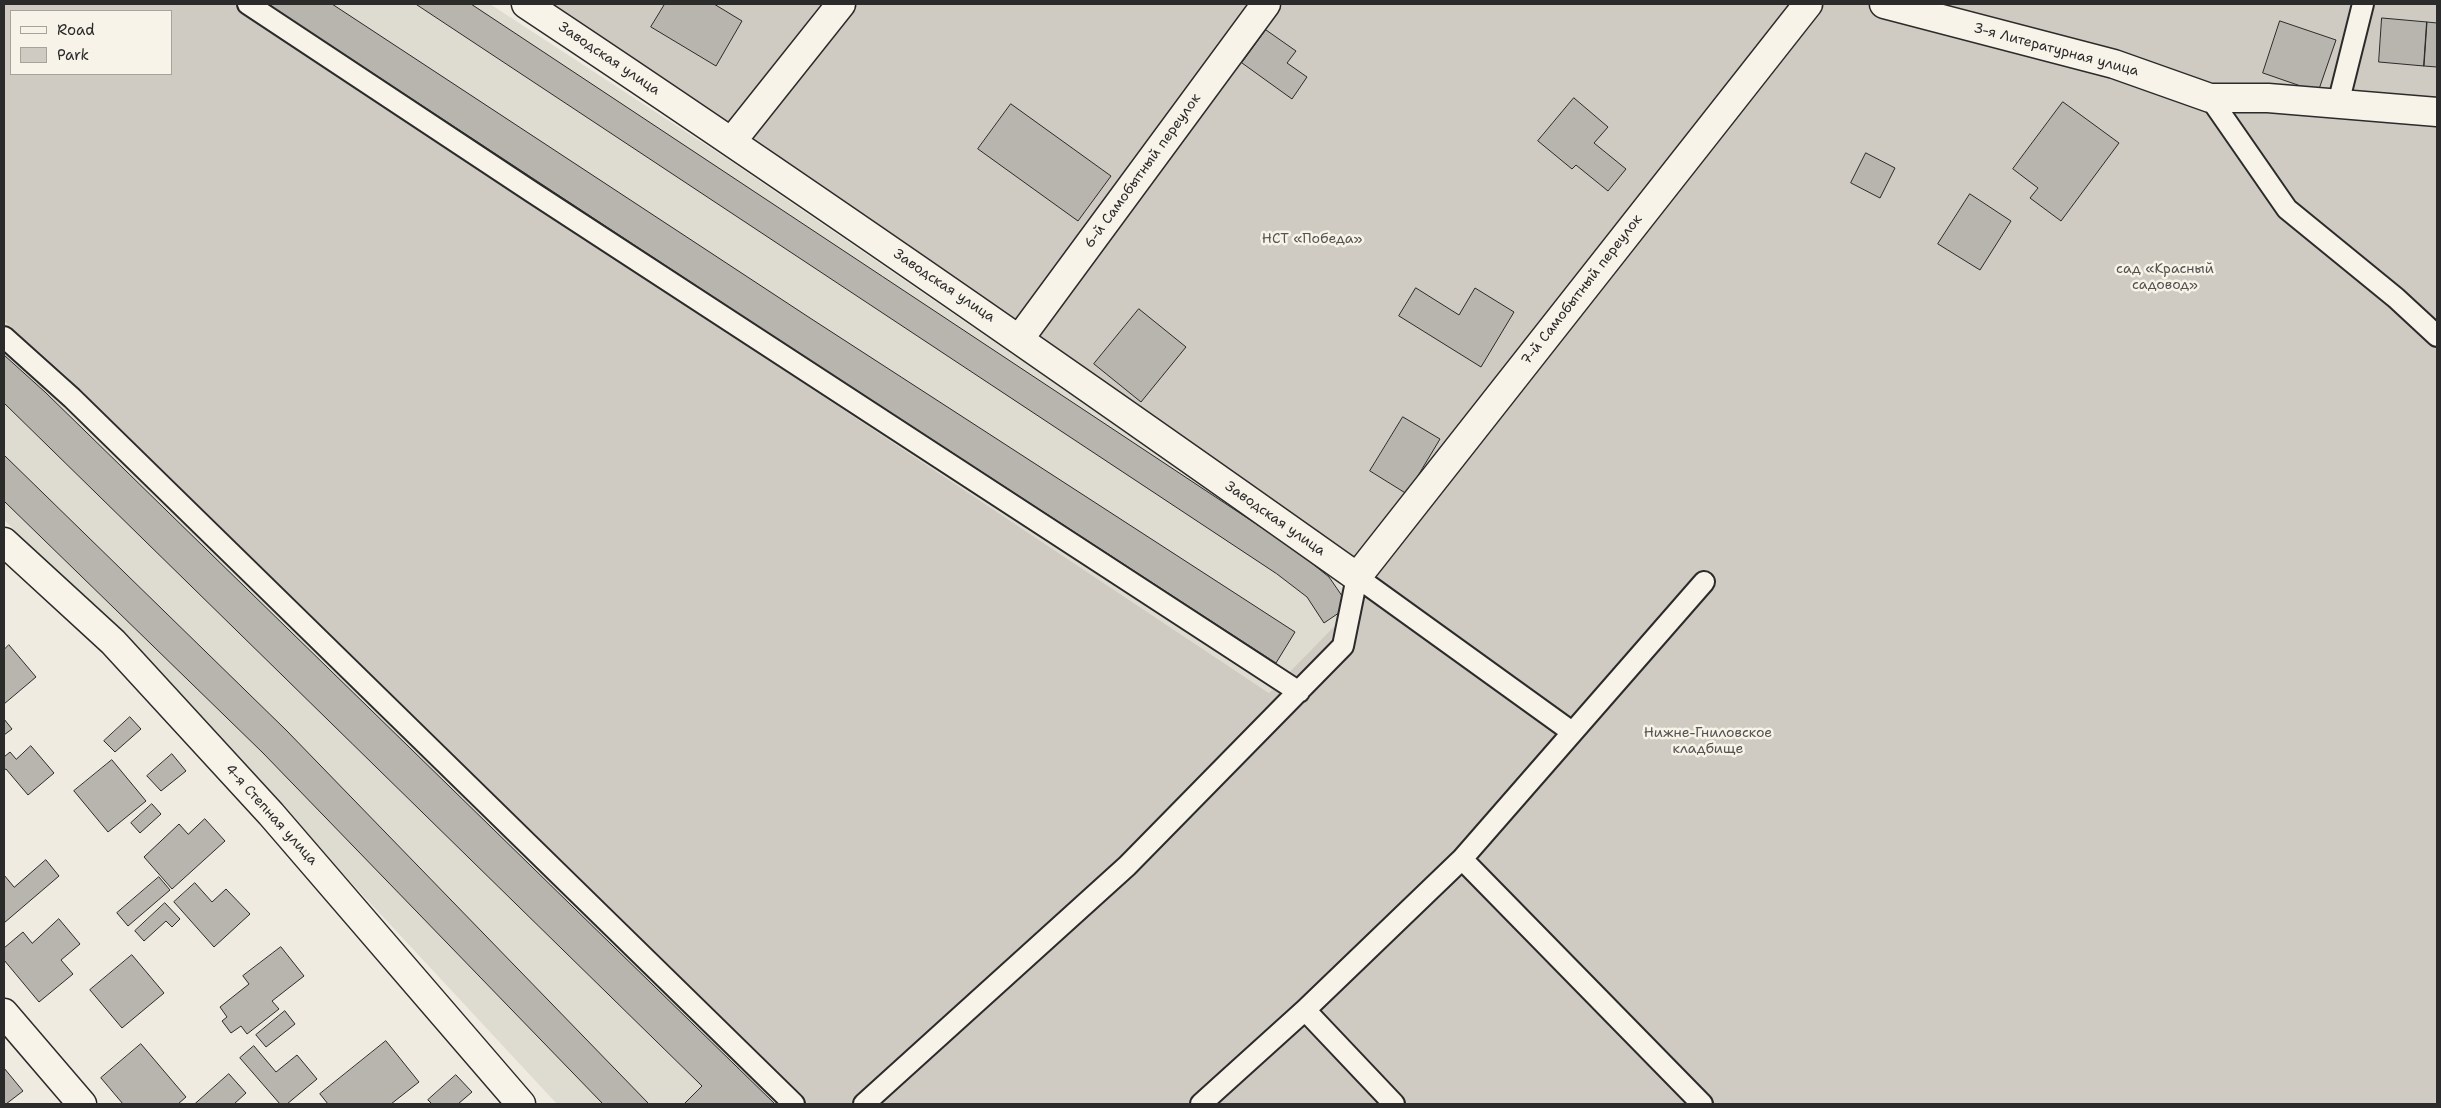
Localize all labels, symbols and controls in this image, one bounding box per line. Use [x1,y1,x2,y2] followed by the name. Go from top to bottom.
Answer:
[10,10,172,75] legend
[555,19,663,99] street label: Заводская улица
[57,20,95,40] text: Road
[1971,20,2141,80] street label: 3-я Литературная улица
[57,45,89,65] text: Park
[1081,91,1205,251] street label: 6-й Самобытный переулок
[1518,211,1646,369] street label: 7-й Самобытный переулок
[1262,231,1362,247] park label: НСТ «Победа»
[890,246,998,326] street label: Заводская улица
[2116,261,2214,294] park label: сад «Красный садовод»
[1222,478,1328,560] street label: Заводская улица
[1644,725,1772,758] park label: Нижне-Гниловское кладбище
[221,761,321,869] street label: 4-я Степная улица

